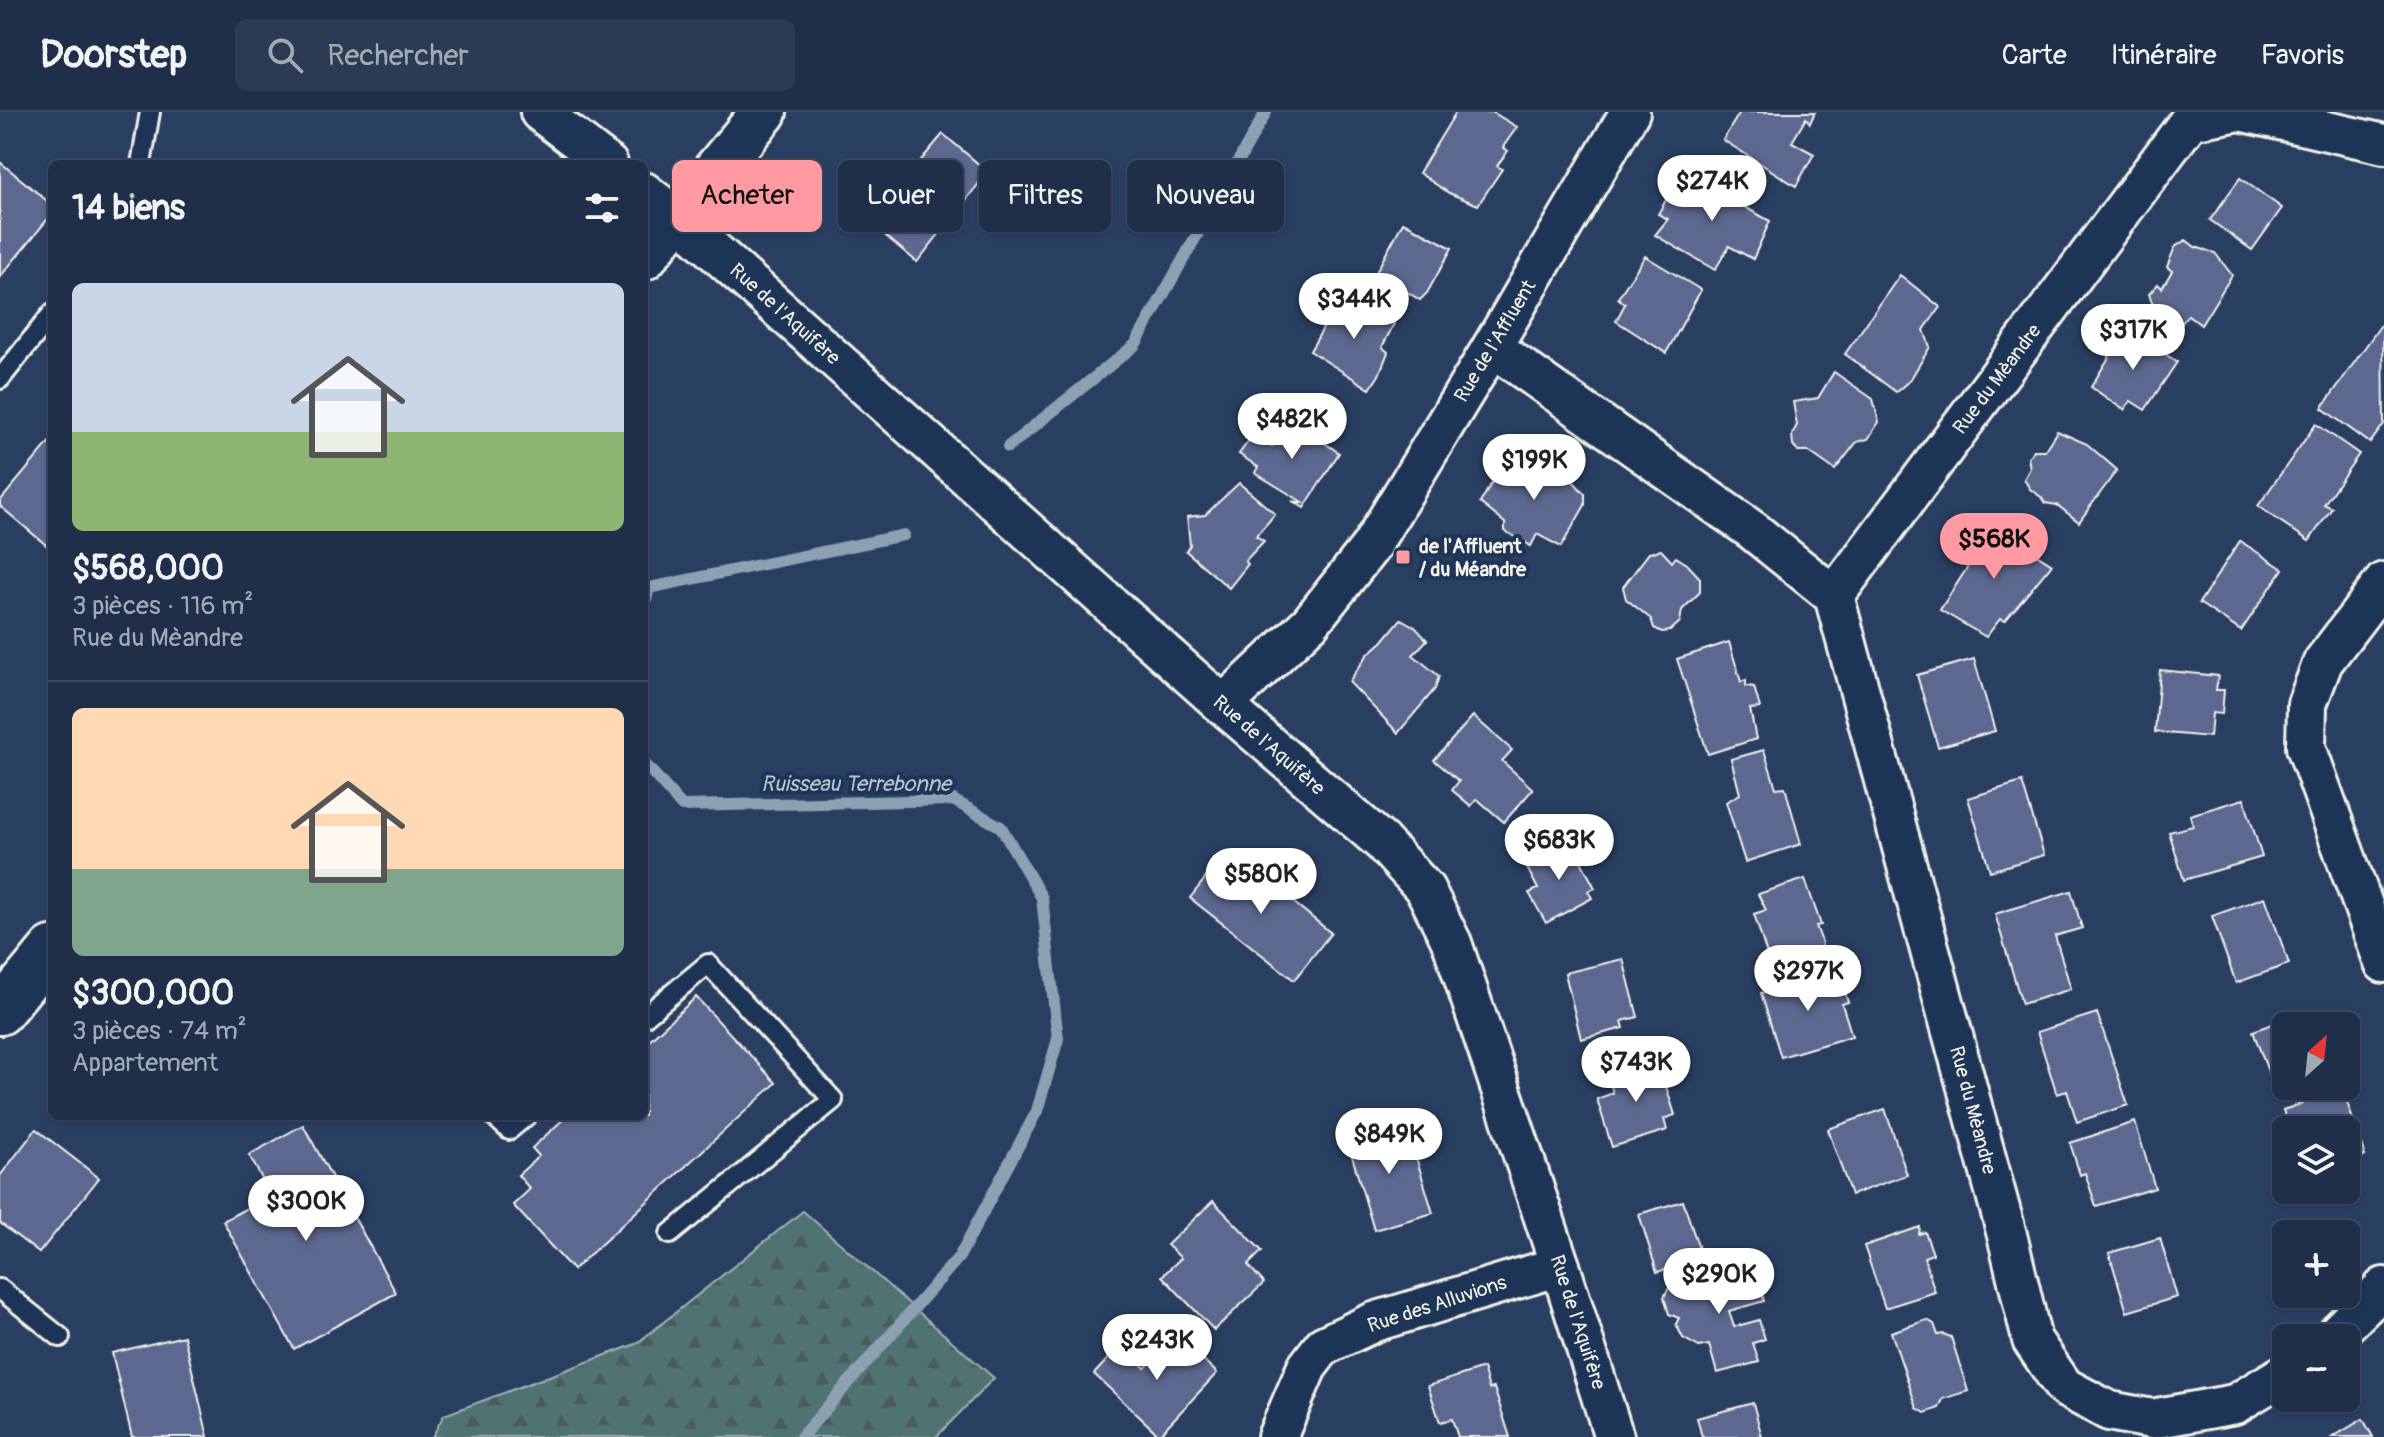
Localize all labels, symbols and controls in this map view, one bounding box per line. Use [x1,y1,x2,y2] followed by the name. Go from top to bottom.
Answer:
[235,19,795,91] search box
[40,31,187,79] text: Doorstep
[263,33,307,77] icon: search
[327,37,469,74] text: Rechercher
[2001,38,2067,73] text: Carte
[2111,38,2217,73] text: Itinéraire
[2261,38,2344,73] text: Favoris
[1656,155,1768,223] pin: $274K
[672,160,822,232] chip: Acheter
[838,160,963,232] chip: Louer
[979,160,1111,232] chip: Filtres
[1127,160,1284,232] chip: Nouveau
[1675,165,1749,197] text: $274K
[580,186,624,230] icon: filters
[72,187,185,230] text: 14 biens
[725,258,846,370] street label: Rue de l'Aquifère
[1298,273,1410,341] pin: $344K
[1449,274,1542,407] street label: Rue de l'Affluent
[1317,283,1391,315] text: $344K
[2077,304,2189,372] pin: $317K
[2099,314,2167,346] text: $317K
[1947,319,2047,439] street label: Rue du Mèandre
[276,335,420,479] icon: home
[1236,393,1348,461] pin: $482K
[1256,403,1328,435] text: $482K
[1478,434,1590,502] pin: $199K
[1501,444,1567,476] text: $199K
[1938,513,2050,581] pin: $568K
[1958,523,2030,555] text: $568K
[1419,534,1527,582] place label: de l'Affluent / du Méandre
[72,547,224,590] text: $568,000
[1394,548,1412,566] marker: de l'Affluent / du Méandre
[72,590,253,622] text: 3 pièces · 116 m²
[72,622,243,654] text: Rue du Mèandre
[1208,690,1330,800] street label: Rue de l'Aquifère
[276,760,420,904] icon: home
[761,770,953,798] water label: Ruisseau Terrebonne
[1503,814,1615,882] pin: $683K
[1523,824,1595,856] text: $683K
[1205,848,1317,916] pin: $580K
[1224,858,1298,890] text: $580K
[1752,945,1864,1013] pin: $297K
[1772,955,1844,987] text: $297K
[72,972,234,1015] text: $300,000
[2272,1012,2360,1100] north arrow
[2272,1012,2360,1412] map controls
[72,1015,247,1047] text: 3 pièces · 74 m²
[1580,1036,1692,1104] pin: $743K
[1944,1043,2002,1177] street label: Rue du Mèandre
[1599,1046,1673,1078] text: $743K
[72,1047,218,1079] text: Appartement
[1333,1108,1445,1176] pin: $849K
[2272,1116,2360,1204] button: layers
[1353,1118,1425,1150] text: $849K
[250,1175,362,1243] pin: $300K
[266,1185,346,1217] text: $300K
[2272,1220,2360,1308] button: +
[1663,1248,1775,1316] pin: $290K
[1544,1252,1612,1393] street label: Rue de l'Aquifère
[1681,1258,1757,1290] text: $290K
[1364,1270,1510,1338] street label: Rue des Alluvions
[1101,1314,1213,1382] pin: $243K
[1120,1324,1194,1356] text: $243K
[2272,1324,2360,1412] button: −

